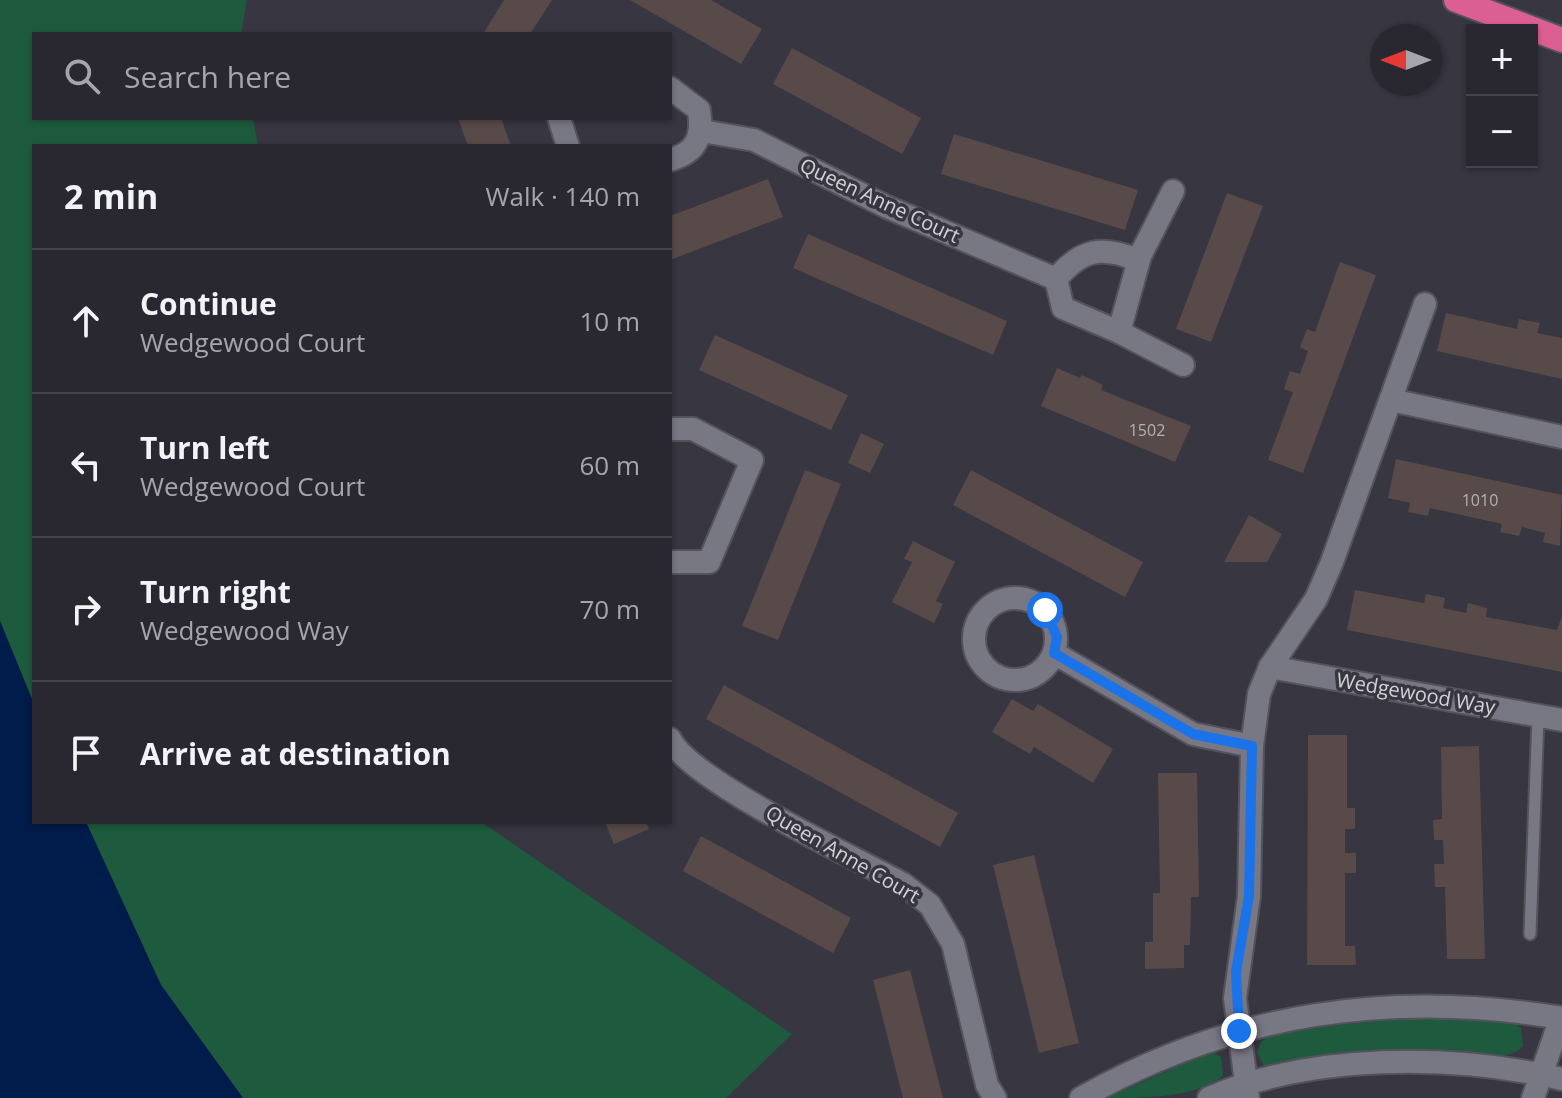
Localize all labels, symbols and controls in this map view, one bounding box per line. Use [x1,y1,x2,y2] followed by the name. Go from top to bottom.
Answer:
[1370,24,1442,96] north arrow
[1466,24,1538,168] map controls
[1466,24,1538,96] button: +
[32,32,672,120] search box
[60,54,104,98] icon: search
[124,56,291,97] text: Search here
[1466,96,1538,168] button: −
[796,151,964,249] street label: Queen Anne Court
[64,173,158,219] text: 2 min
[486,178,640,214] text: Walk · 140 m
[140,283,277,324] text: Continue
[64,299,108,343] icon: ahead
[579,303,640,339] text: 10 m
[140,324,365,360] text: Wedgewood Court
[1129,419,1165,441] house number: 1502
[140,427,270,468] text: Turn left
[64,443,108,487] icon: left
[579,447,640,483] text: 60 m
[140,468,365,504] text: Wedgewood Court
[1462,489,1498,511] house number: 1010
[140,571,291,612] text: Turn right
[64,587,108,631] icon: right
[579,591,640,627] text: 70 m
[1027,592,1063,628] route start
[140,612,349,648] text: Wedgewood Way
[1335,666,1498,720] street label: Wedgewood Way
[64,731,108,775] icon: arrive
[140,733,451,774] text: Arrive at destination
[761,799,925,909] street label: Queen Anne Court
[1221,1013,1257,1049] route end

